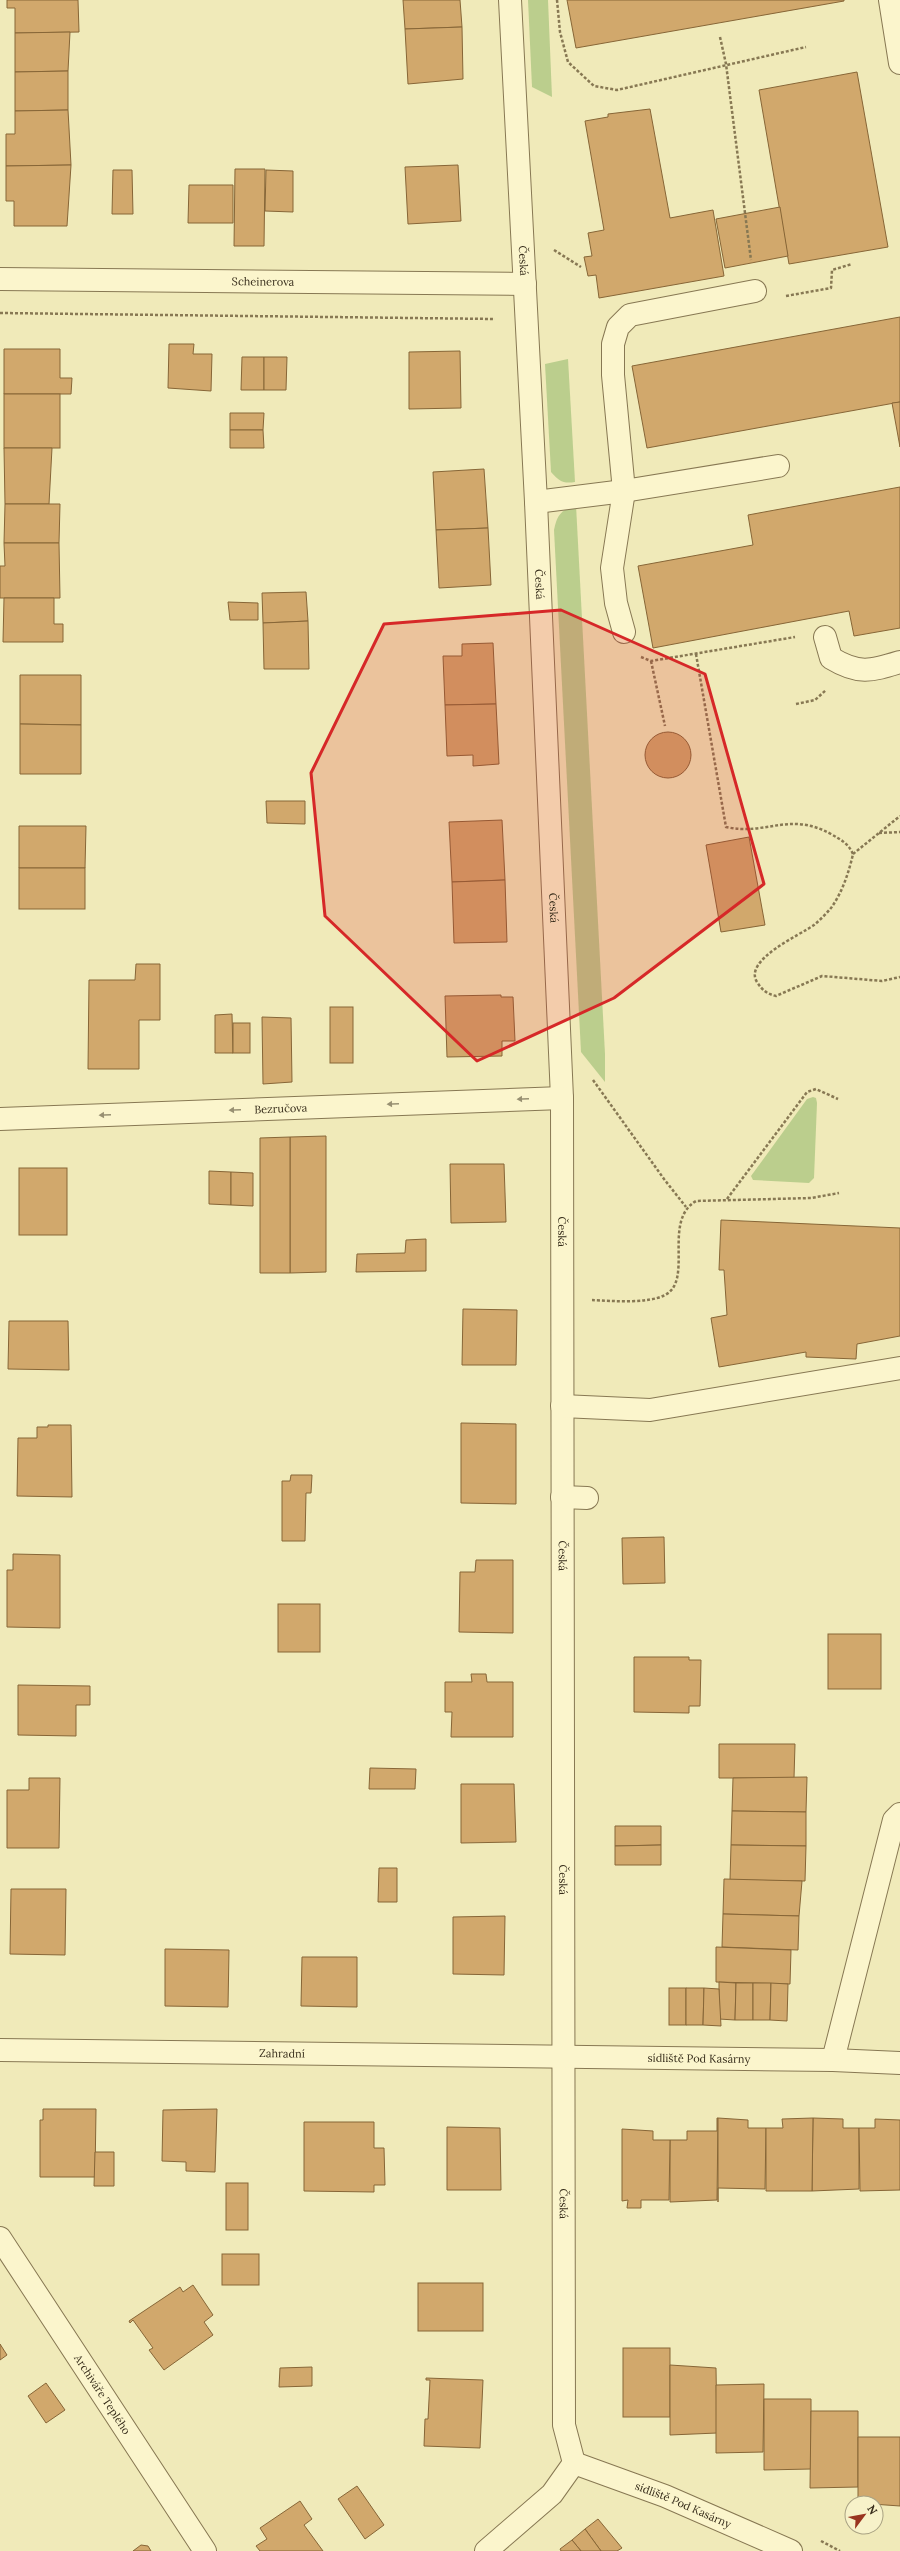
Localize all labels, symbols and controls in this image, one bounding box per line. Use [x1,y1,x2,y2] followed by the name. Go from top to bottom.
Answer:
[516,245,531,276] street label: Česká
[232,274,295,289] street label: Scheinerova
[532,569,547,600] street label: Česká
[546,892,561,924] street label: Česká
[517,1096,529,1103] one-way arrow
[254,1101,308,1116] street label: Bezručova
[386,1101,399,1107] one-way arrow
[228,1107,241,1113] one-way arrow
[99,1111,111,1118] one-way arrow
[555,1217,569,1247] street label: Česká
[556,1541,570,1571] street label: Česká
[556,1865,570,1895] street label: Česká
[259,2046,305,2061] street label: Zahradní
[647,2051,751,2066] street label: sídliště Pod Kasárny
[557,2189,571,2219] street label: Česká
[71,2351,134,2437] street label: Archiváře Teplého
[633,2479,734,2531] street label: sídliště Pod Kasárny
[844,2495,884,2535] north arrow
[864,2502,881,2517] text: N

